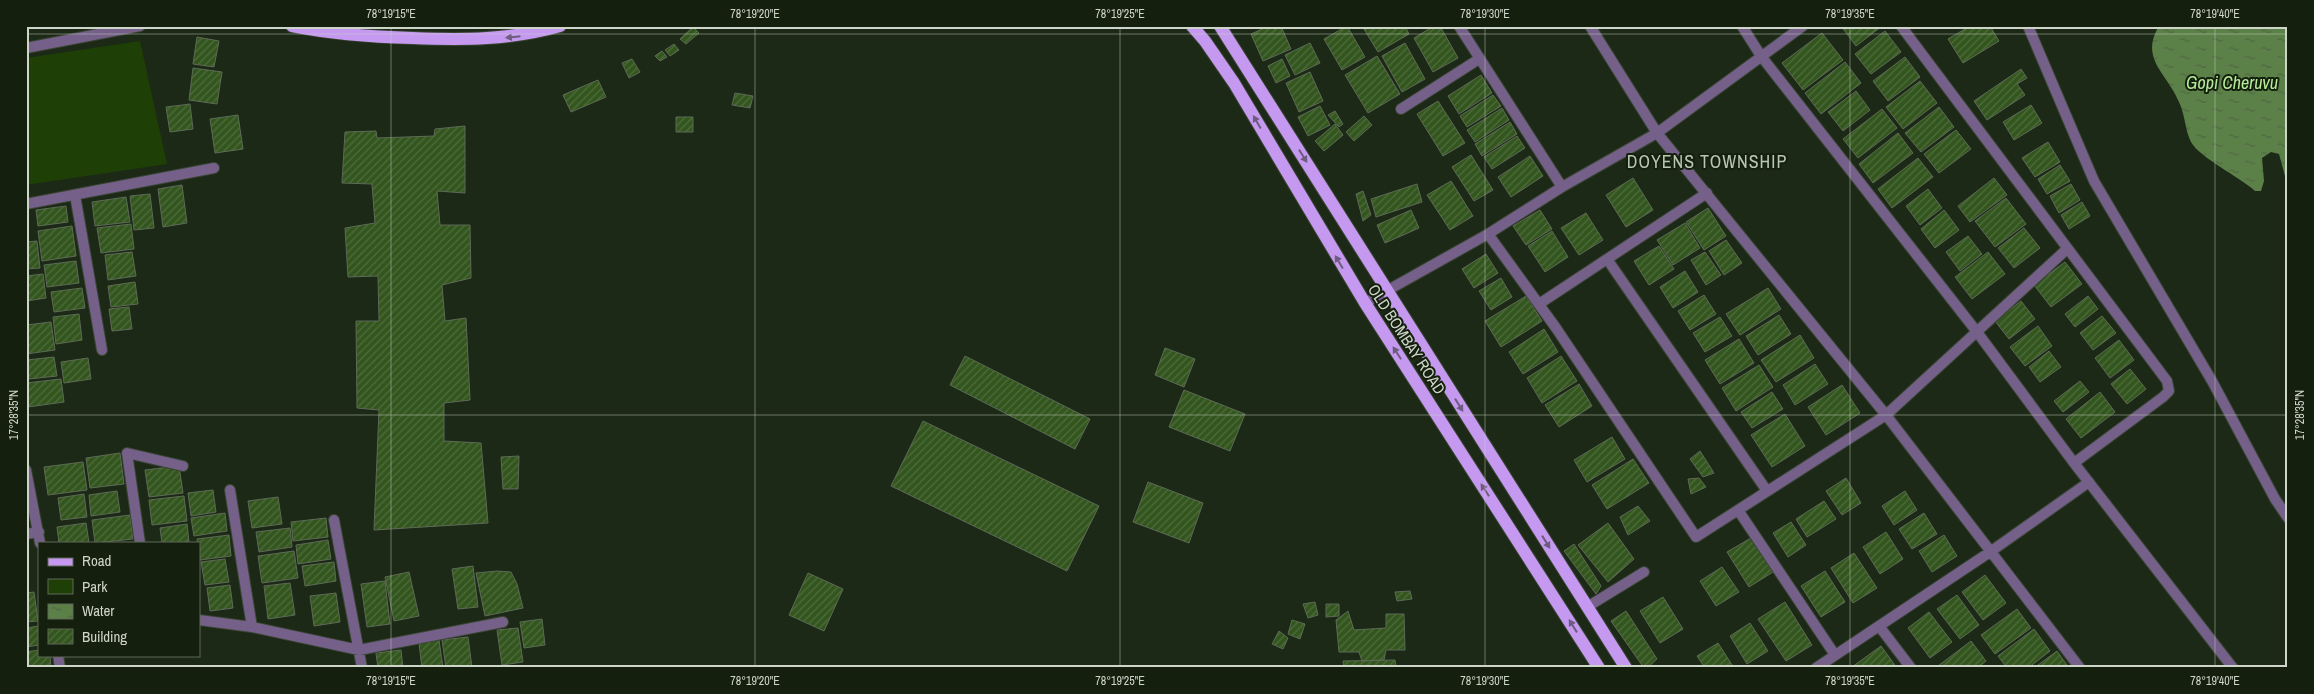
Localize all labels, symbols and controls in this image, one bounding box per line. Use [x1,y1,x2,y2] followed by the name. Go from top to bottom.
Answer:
[366,6,416,22] text: 78°19'15"E
[730,6,780,22] text: 78°19'20"E
[1095,6,1145,22] text: 78°19'25"E
[1460,6,1510,22] text: 78°19'30"E
[1825,6,1875,22] text: 78°19'35"E
[2190,6,2240,22] text: 78°19'40"E
[504,33,520,41] one-way arrow
[2186,70,2278,95] water label: Gopi Cheruvu
[1252,115,1261,128] one-way arrow
[1298,149,1308,162] one-way arrow
[1627,149,1787,174] district label: DOYENS TOWNSHIP
[1335,255,1344,268] one-way arrow
[1363,280,1451,398] street label: OLD BOMBAY ROAD
[1392,347,1402,360] one-way arrow
[6,390,22,440] text: 17°28'35"N
[2292,390,2308,440] text: 17°28'35"N
[1455,398,1464,412] one-way arrow
[1480,483,1490,496] one-way arrow
[1541,536,1551,549] one-way arrow
[38,542,200,656] legend
[82,550,111,571] text: Road
[82,576,108,597] text: Park
[82,600,114,621] text: Water
[1568,620,1578,633] one-way arrow
[82,626,127,647] text: Building
[366,673,416,689] text: 78°19'15"E
[730,673,780,689] text: 78°19'20"E
[1095,673,1145,689] text: 78°19'25"E
[1460,673,1510,689] text: 78°19'30"E
[1825,673,1875,689] text: 78°19'35"E
[2190,673,2240,689] text: 78°19'40"E

